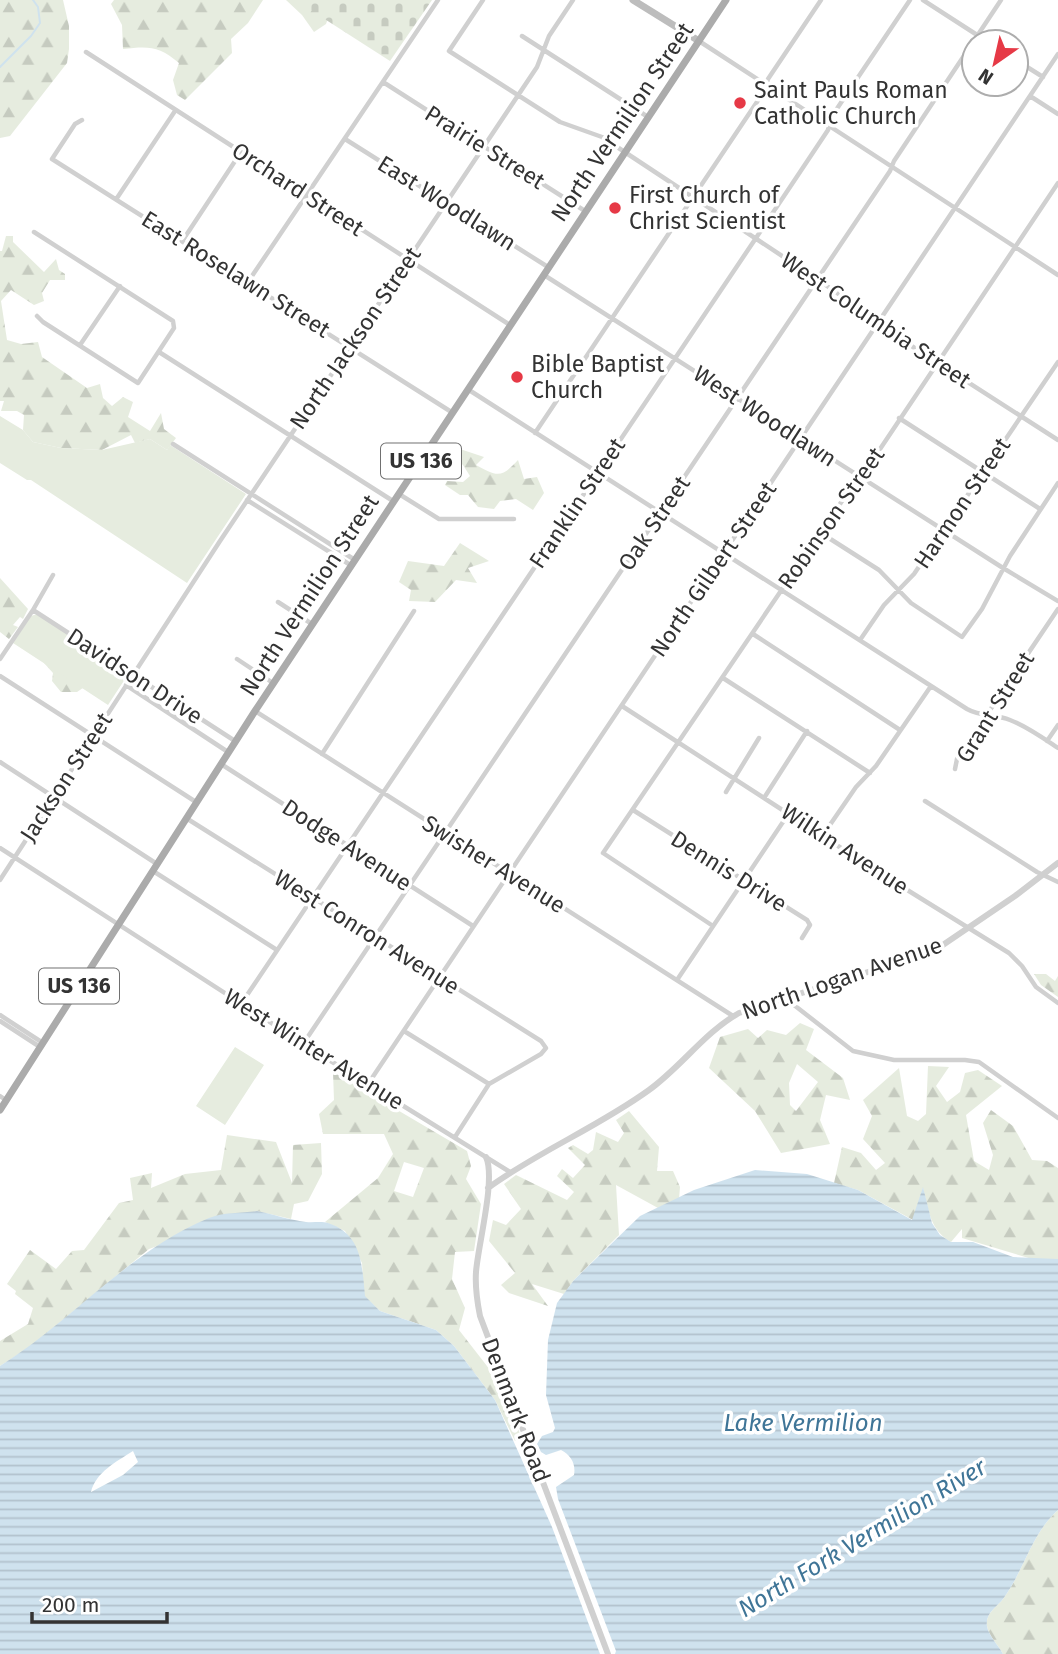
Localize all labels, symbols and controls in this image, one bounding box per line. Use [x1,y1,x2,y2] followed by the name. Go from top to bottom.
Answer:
[545,16,700,227] street label: North Vermilion Street
[960,28,1030,98] north arrow
[974,64,997,90] text: N
[754,76,948,130] place label: Saint Pauls Roman Catholic Church
[732,95,748,111] marker: Saint Pauls Roman Catholic Church
[420,99,551,195] street label: Prairie Street
[227,136,370,242] street label: Orchard Street
[373,149,521,257] street label: East Woodlawn
[629,181,786,235] place label: First Church of Christ Scientist
[607,200,623,216] marker: First Church of Christ Scientist
[136,205,336,344] street label: East Roselawn Street
[283,241,427,435] street label: North Jackson Street
[776,246,977,394] street label: West Columbia Street
[531,350,665,404] place label: Bible Baptist Church
[688,359,842,473] street label: West Woodlawn
[509,369,525,385] marker: Bible Baptist Church
[523,432,631,574] street label: Franklin Street
[908,432,1017,574] street label: Harmon Street
[772,441,891,594] street label: Robinson Street
[381,444,461,478] road number: US 136
[612,470,696,576] street label: Oak Street
[644,475,782,662] street label: North Gilbert Street
[233,489,385,701] street label: North Vermilion Street
[62,622,208,730] street label: Davidson Drive
[950,646,1040,768] street label: Grant Street
[14,707,119,847] street label: Jackson Street
[277,793,417,897] street label: Dodge Avenue
[776,797,914,901] street label: Wilkin Avenue
[417,809,571,919] street label: Swisher Avenue
[666,824,792,918] street label: Dennis Drive
[269,864,465,1000] street label: West Conron Avenue
[738,931,946,1025] street label: North Logan Avenue
[39,968,119,1004] road number: US 136
[219,982,409,1116] street label: West Winter Avenue
[476,1334,556,1486] street label: Denmark Road
[723,1409,883,1437] water label: Lake Vermilion
[733,1452,992,1623] water label: North Fork Vermilion River
[32,1580,166,1624] scale bar
[42,1592,99,1618] text: 200 m

